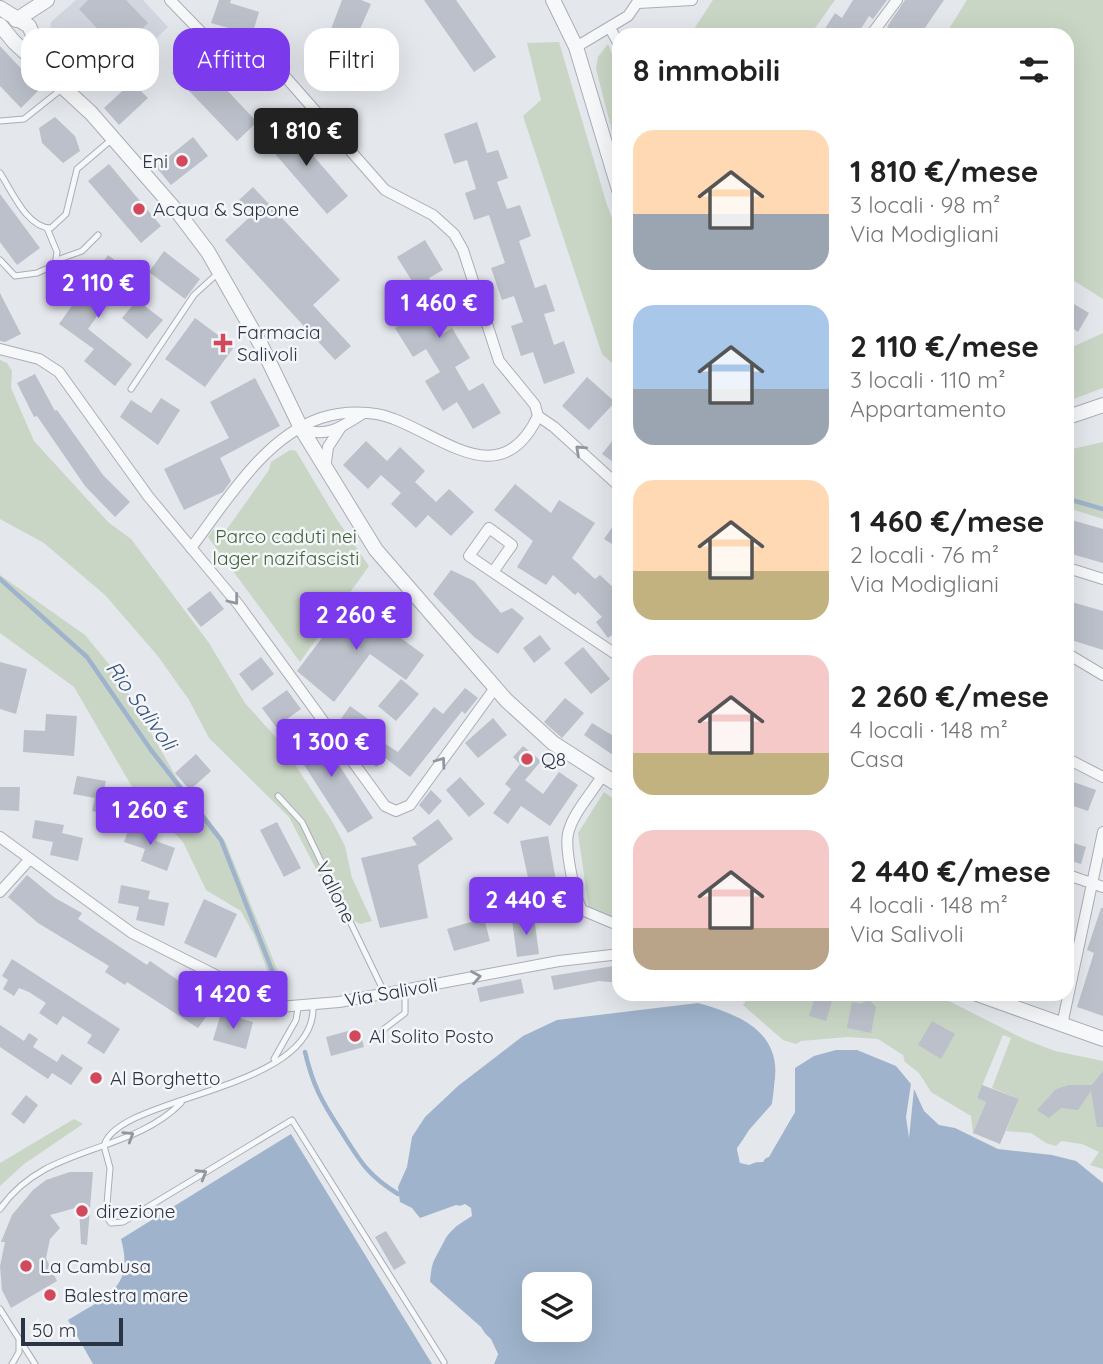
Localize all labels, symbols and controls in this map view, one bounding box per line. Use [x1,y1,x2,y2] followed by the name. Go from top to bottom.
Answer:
[21,28,159,91] chip: Compra
[173,28,290,91] chip: Affitta
[304,28,399,91] chip: Filtri
[633,51,780,89] text: 8 immobili
[1015,51,1053,89] icon: filters
[241,108,371,168] pin: 1 810 €
[270,116,342,145] text: 1 810 €
[142,149,168,173] place label: Eni
[850,152,1038,190] text: 1 810 €/mese
[174,153,190,169] marker: Eni
[689,158,773,242] icon: home
[850,190,1000,219] text: 3 locali · 98 m²
[153,197,299,221] place label: Acqua & Sapone
[131,201,147,217] marker: Acqua & Sapone
[850,219,999,248] text: Via Modigliani
[33,260,163,320] pin: 2 110 €
[62,268,134,297] text: 2 110 €
[374,280,504,340] pin: 1 460 €
[401,288,477,317] text: 1 460 €
[237,320,320,366] place label: Farmacia Salivoli
[850,327,1039,365] text: 2 110 €/mese
[689,333,773,417] icon: home
[215,335,231,351] marker: Farmacia Salivoli
[850,365,1006,394] text: 3 locali · 110 m²
[850,394,1006,423] text: Appartamento
[575,446,588,459] one-way arrow
[850,502,1045,540] text: 1 460 €/mese
[689,508,773,592] icon: home
[213,524,359,570] park label: Parco caduti nei lager nazifascisti
[850,540,999,569] text: 2 locali · 76 m²
[850,569,999,598] text: Via Modigliani
[291,592,421,652] pin: 2 260 €
[226,593,239,605] one-way arrow
[316,600,396,629] text: 2 260 €
[101,655,185,757] water label: Rio Salivoli
[850,677,1049,715] text: 2 260 €/mese
[689,683,773,767] icon: home
[850,715,1008,744] text: 4 locali · 148 m²
[266,720,396,779] pin: 1 300 €
[293,727,369,756] text: 1 300 €
[850,744,904,773] text: Casa
[541,747,566,771] place label: Q8
[519,751,535,767] marker: Q8
[433,757,445,770] one-way arrow
[85,788,215,847] pin: 1 260 €
[112,795,188,824] text: 1 260 €
[850,852,1051,890] text: 2 440 €/mese
[311,857,361,927] street label: Vallone
[689,858,773,942] icon: home
[461,878,591,937] pin: 2 440 €
[485,885,567,914] text: 2 440 €
[850,890,1008,919] text: 4 locali · 148 m²
[850,919,964,948] text: Via Salivoli
[470,970,482,985] one-way arrow
[168,972,298,1031] pin: 1 420 €
[343,972,439,1012] street label: Via Salivoli
[195,979,271,1008] text: 1 420 €
[369,1024,494,1048] place label: Al Solito Posto
[347,1028,363,1044] marker: Al Solito Posto
[110,1066,220,1090] place label: Al Borghetto
[88,1070,104,1086] marker: Al Borghetto
[121,1131,134,1144] one-way arrow
[195,1170,208,1183] one-way arrow
[96,1199,176,1223] place label: direzione
[74,1203,90,1219] marker: direzione
[40,1254,151,1278] place label: La Cambusa
[18,1258,34,1274] marker: La Cambusa
[522,1272,592,1342] map controls
[522,1272,592,1342] button: layers
[64,1283,188,1307] place label: Balestra mare
[42,1287,58,1303] marker: Balestra mare
[21,1315,122,1347] scale bar
[32,1318,76,1342] text: 50 m

